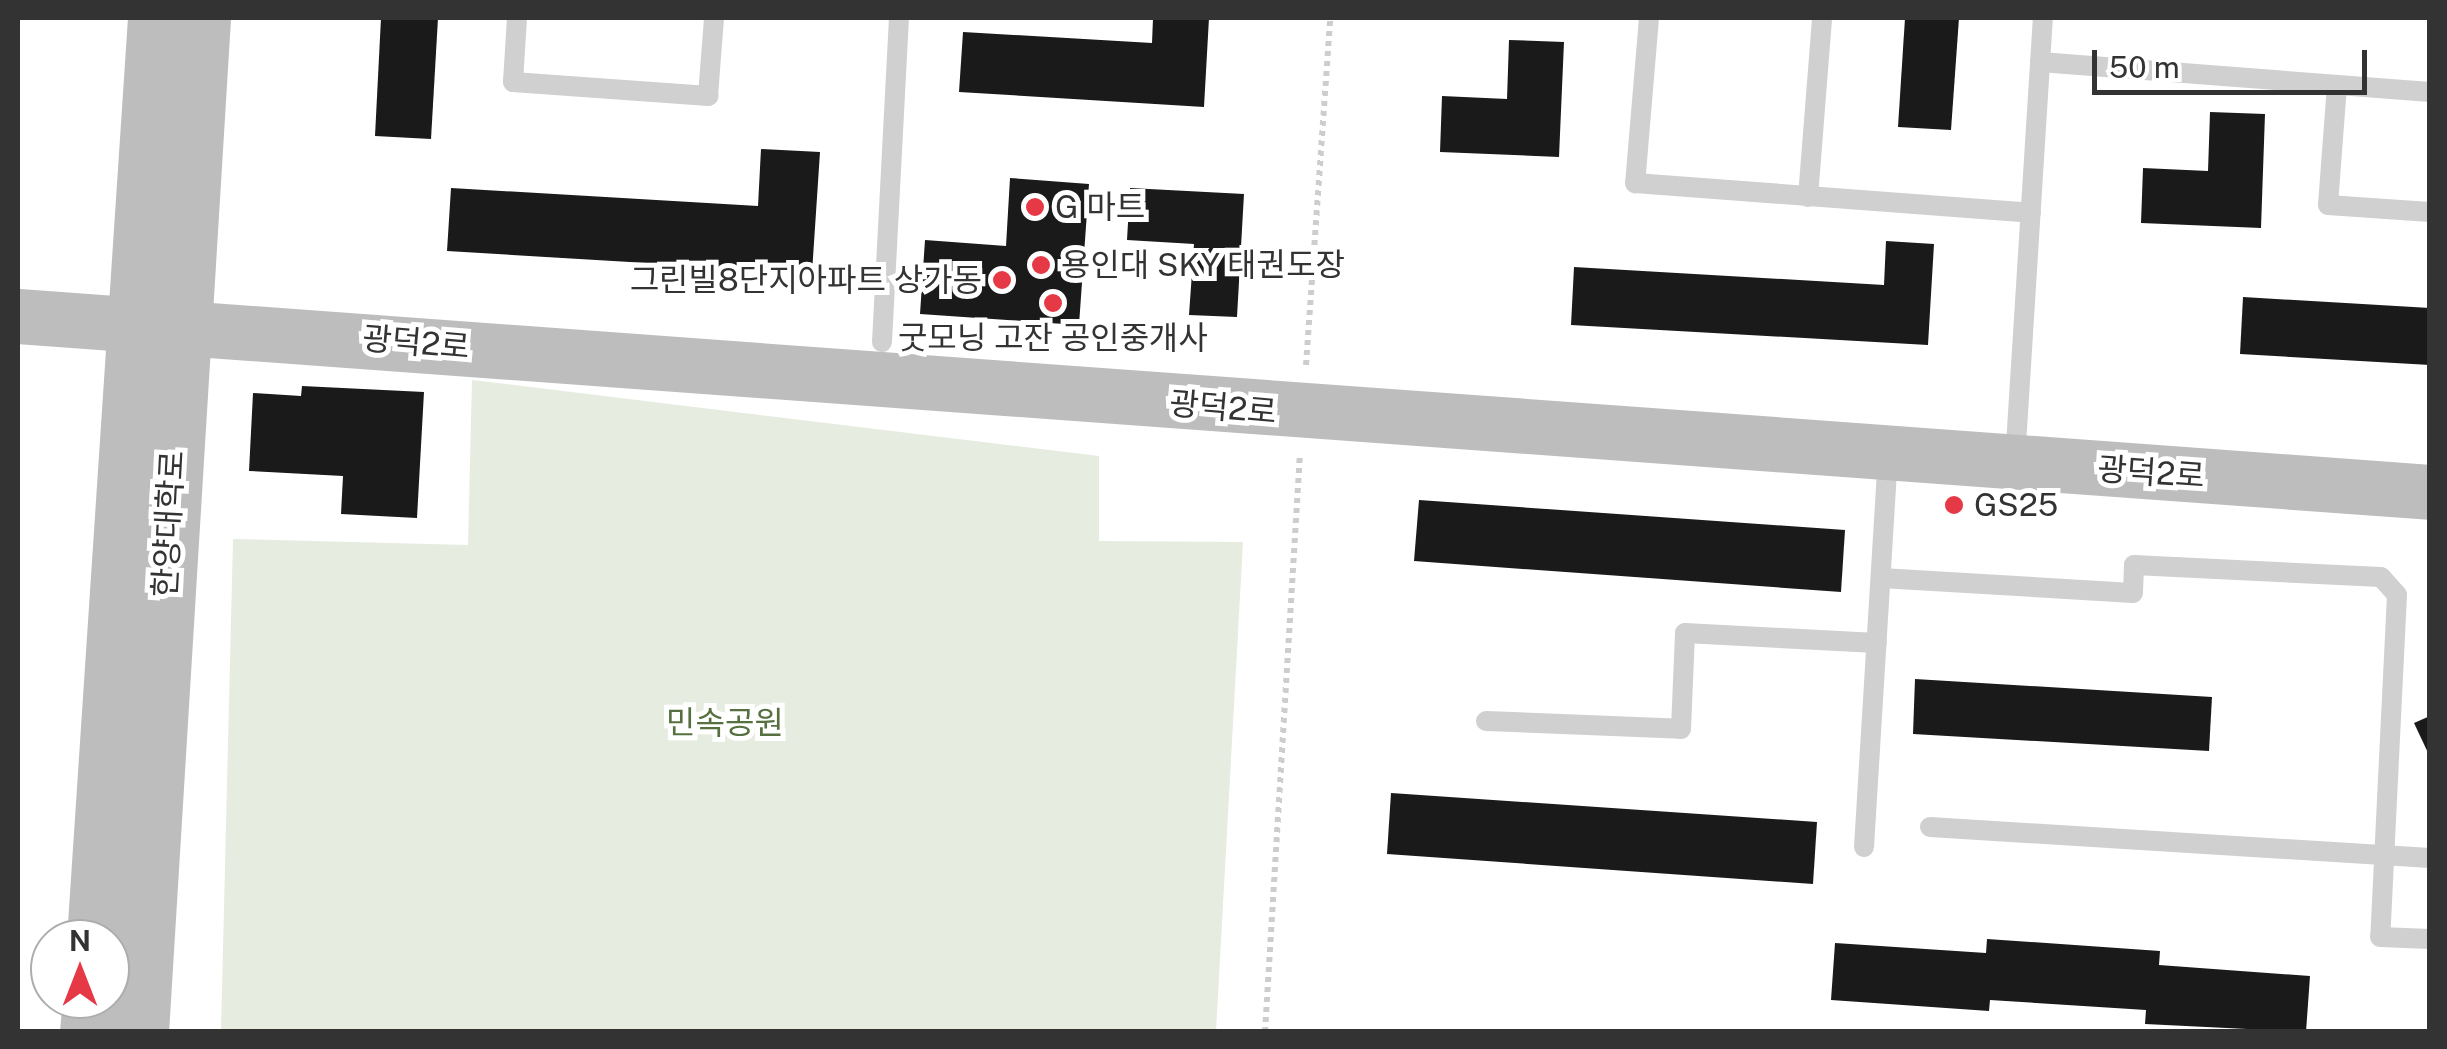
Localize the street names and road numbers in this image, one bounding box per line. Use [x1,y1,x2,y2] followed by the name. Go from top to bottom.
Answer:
[361,319,471,367] street label: 광덕2로
[1168,384,1278,432] street label: 광덕2로
[146,449,192,599] street label: 한양대학로
[2096,450,2206,496] street label: 광덕2로

